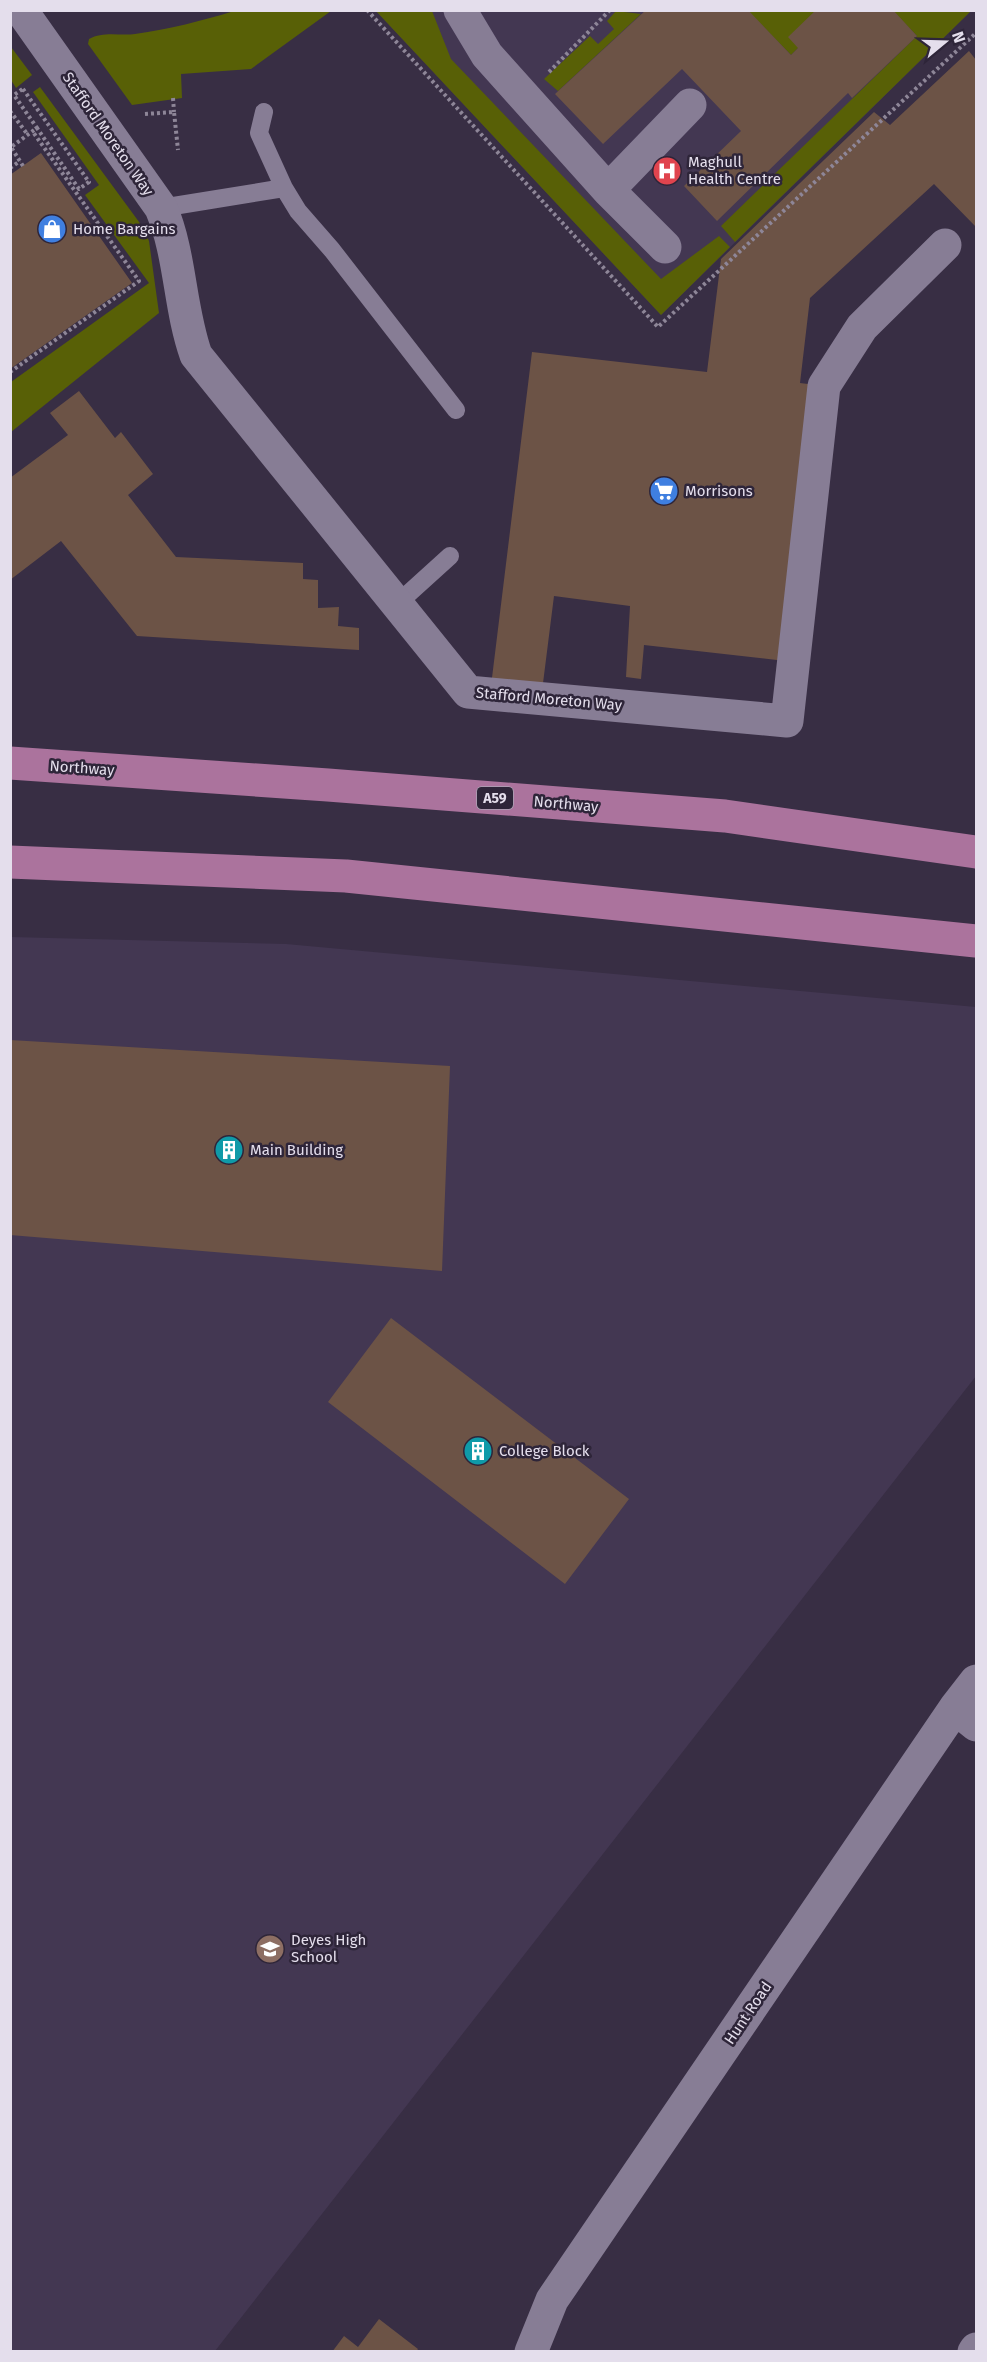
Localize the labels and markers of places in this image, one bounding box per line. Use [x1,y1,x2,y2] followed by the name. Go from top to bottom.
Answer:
[688,153,781,188] place label: Maghull Health Centre
[651,155,683,187] hospital icon: Maghull Health Centre
[36,213,68,245] shop icon: Home Bargains
[73,220,176,238] place label: Home Bargains
[648,475,680,507] supermarket icon: Morrisons
[685,482,753,500] place label: Morrisons
[213,1134,245,1166] building icon: Main Building
[250,1141,343,1159] place label: Main Building
[462,1435,494,1467] building icon: College Block
[499,1442,590,1460] place label: College Block
[291,1931,366,1966] place label: Deyes High School
[254,1933,286,1965] school or university icon: Deyes High School

